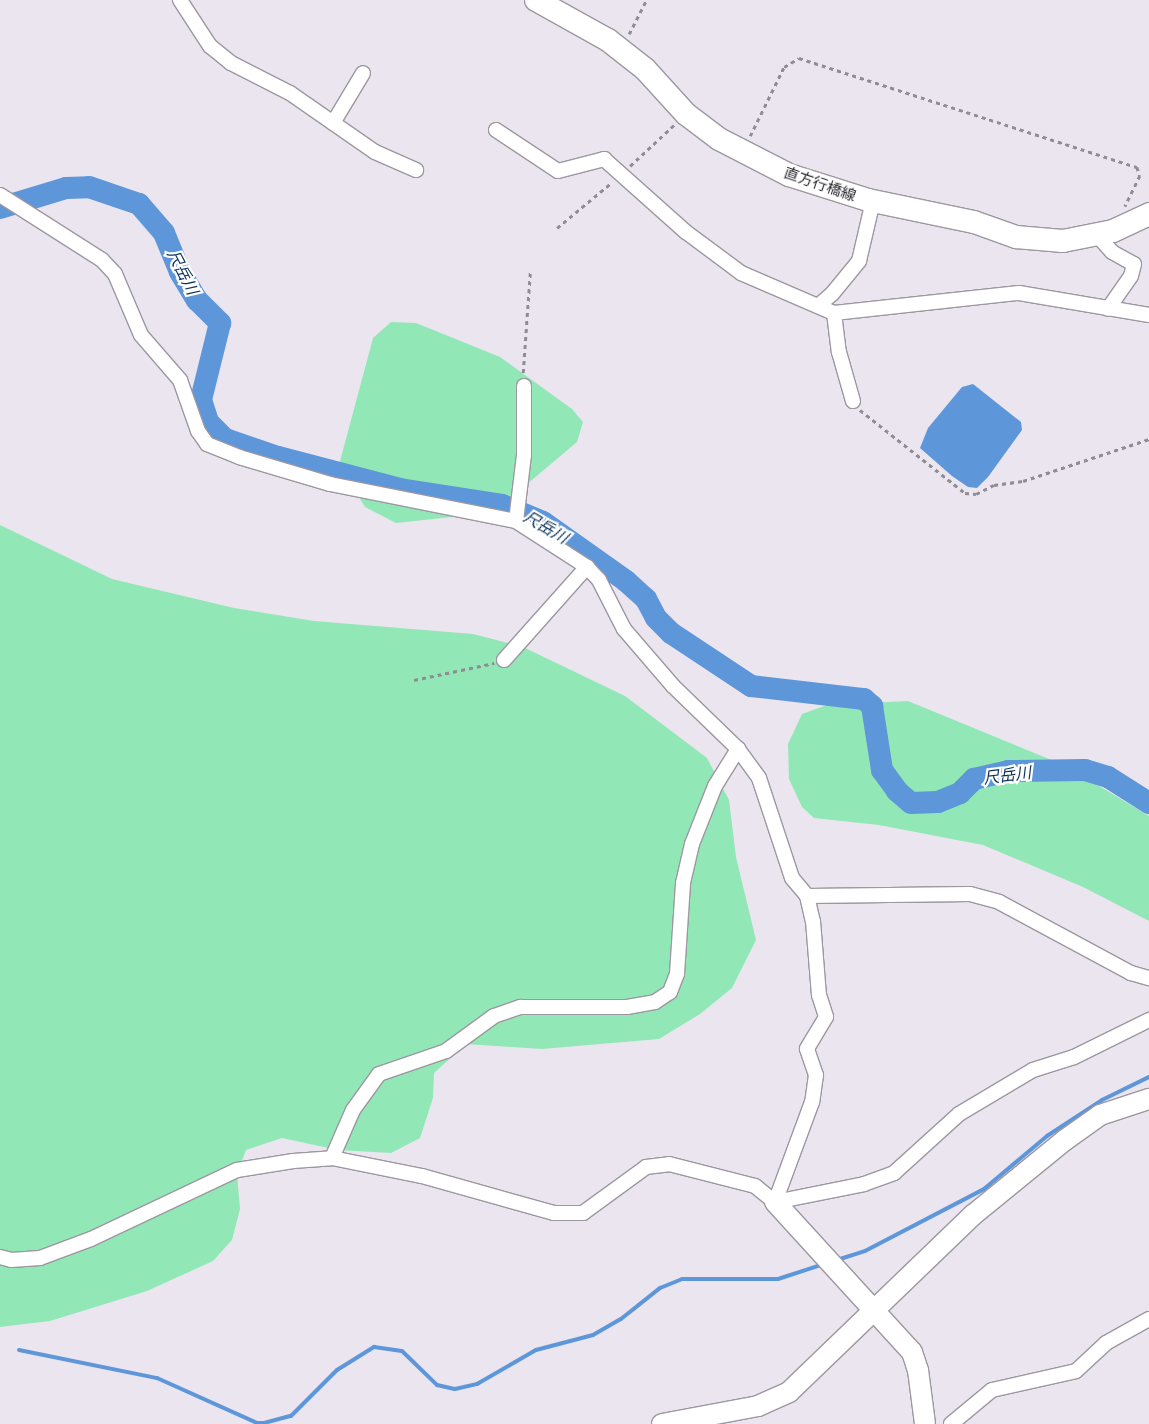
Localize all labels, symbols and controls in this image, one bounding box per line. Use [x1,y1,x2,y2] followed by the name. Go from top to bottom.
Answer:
[782,163,858,205] street label: 直方行橋線
[164,246,202,298] water label: 尺岳川
[520,507,572,547] water label: 尺岳川
[982,763,1032,787] water label: 尺岳川

